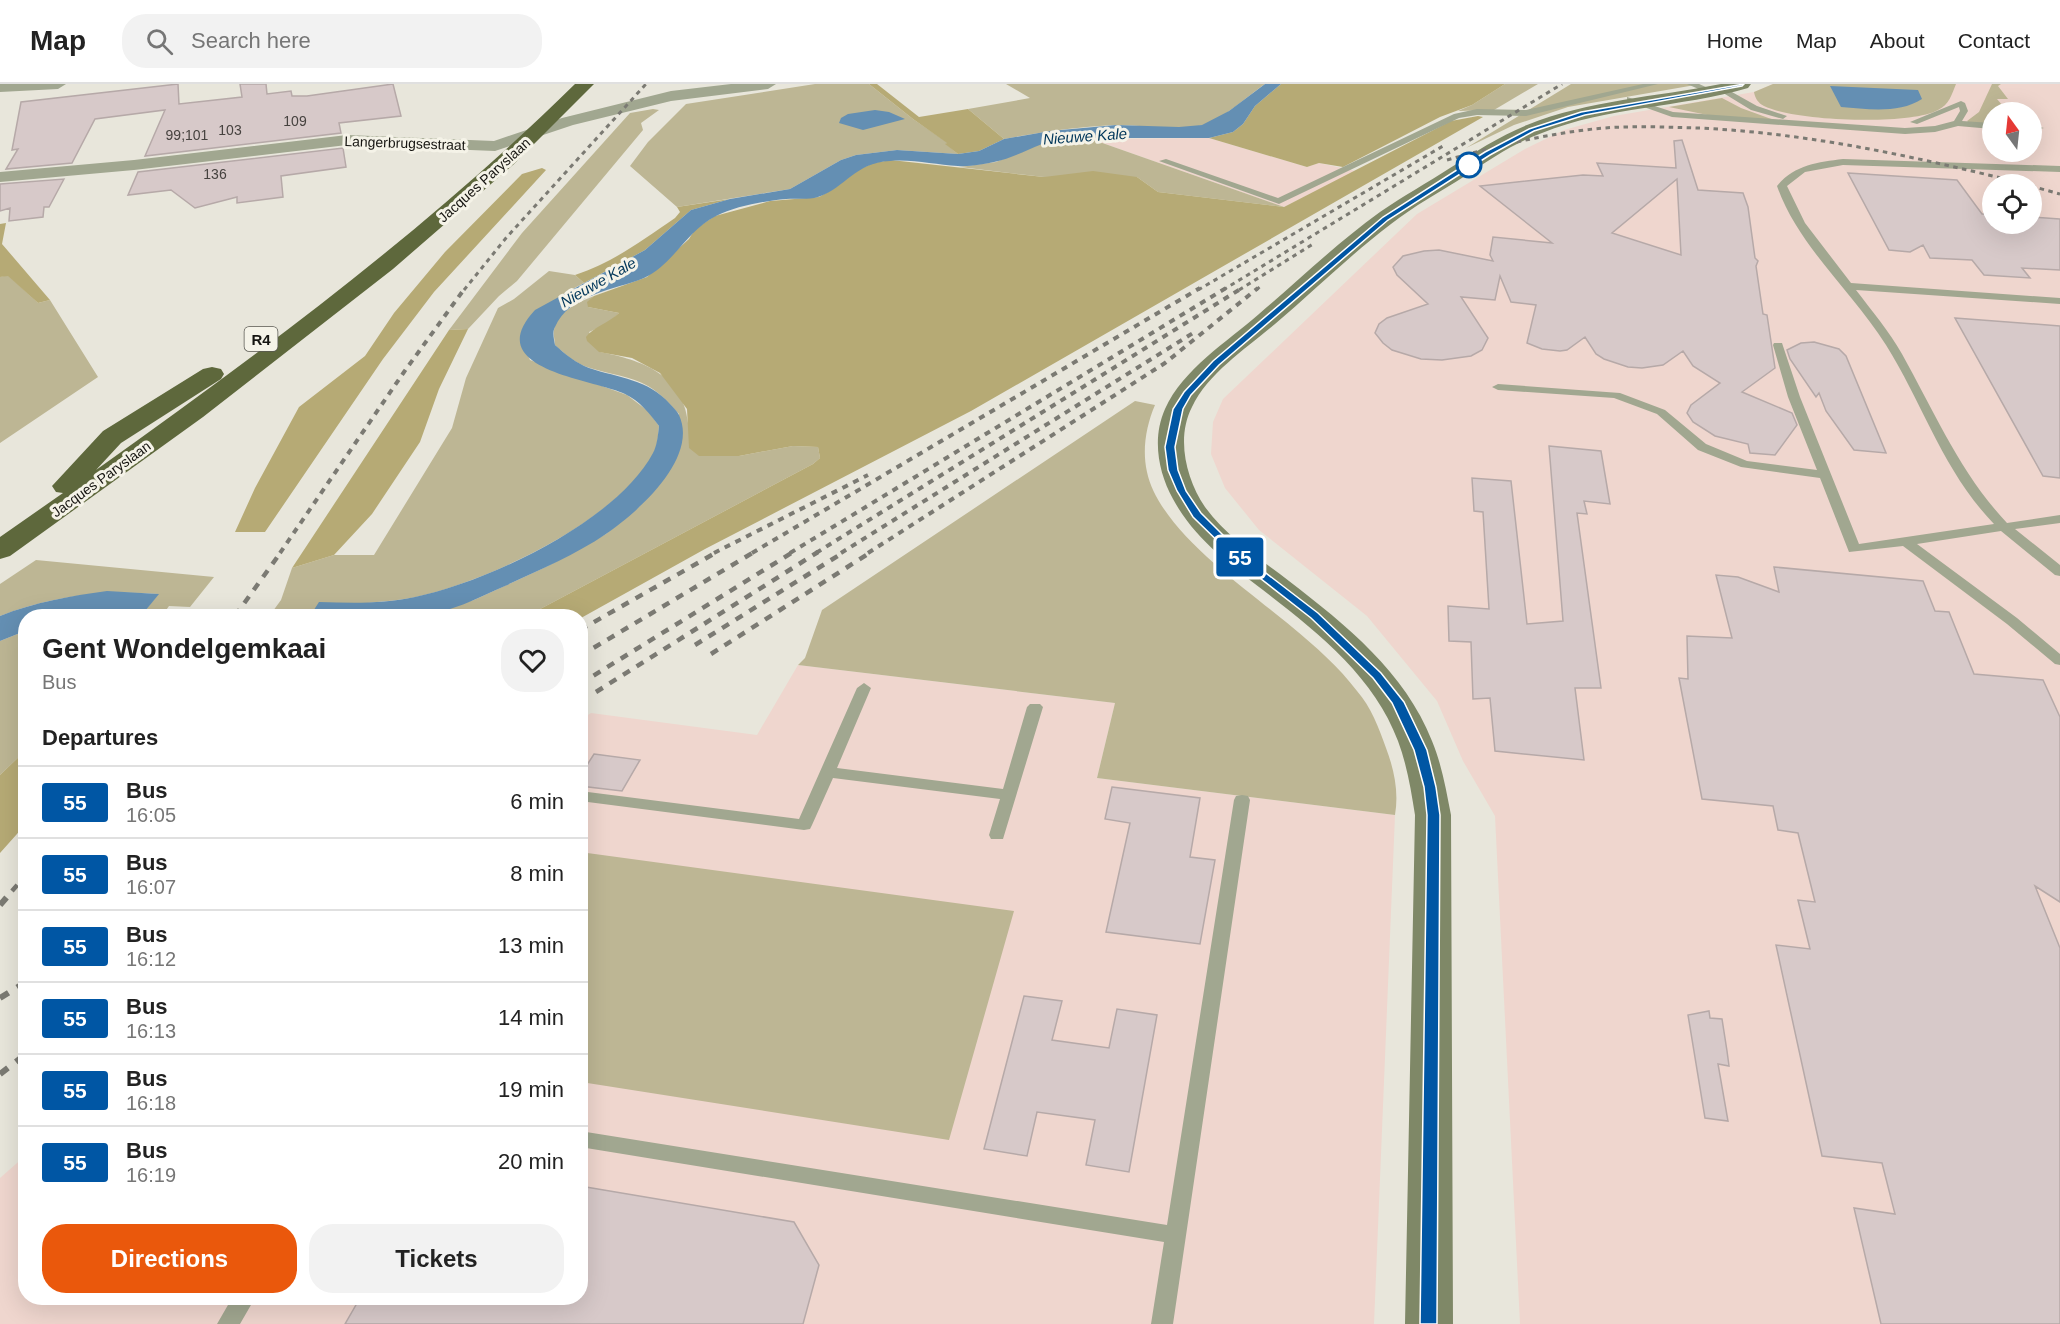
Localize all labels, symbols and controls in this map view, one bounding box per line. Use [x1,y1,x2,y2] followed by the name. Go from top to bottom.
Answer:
[122,14,542,68] search box
[30,25,86,56] text: Map
[143,25,176,58] icon: search
[191,28,311,53] text: Search here
[1707,29,1763,52] text: Home
[1796,29,1837,52] text: Map
[1870,29,1925,52] text: About
[1958,29,2030,52] text: Contact
[1982,102,2042,162] north arrow
[1982,102,2042,234] map controls
[283,113,307,129] house number: 109
[218,122,242,138] house number: 103
[1042,125,1128,147] water label: Nieuwe Kale
[166,127,209,143] house number: 99;101
[344,133,466,153] street label: Langerbrugsestraat
[435,134,533,226] street label: Jacques Paryslaan
[1456,152,1482,178] unlabelled marker
[203,166,227,182] house number: 136
[1982,174,2042,234] button: locate
[557,254,639,310] water label: Nieuwe Kale
[244,327,278,351] road number: R4
[48,438,154,520] street label: Jacques Paryslaan
[1213,538,1267,576] line badge: 55
[1228,546,1252,569] text: 55
[501,629,564,692] button: heart
[42,633,326,664] text: Gent Wondelgemkaai
[42,671,76,693] text: Bus
[42,725,158,750] text: Departures
[126,778,168,803] text: Bus
[510,789,564,814] text: 6 min
[63,791,87,814] text: 55
[126,804,176,826] text: 16:05
[126,850,168,875] text: Bus
[510,861,564,886] text: 8 min
[63,863,87,886] text: 55
[126,876,176,898] text: 16:07
[126,922,168,947] text: Bus
[498,933,564,958] text: 13 min
[63,935,87,958] text: 55
[126,948,176,970] text: 16:12
[126,994,168,1019] text: Bus
[498,1005,564,1030] text: 14 min
[63,1007,87,1030] text: 55
[126,1020,176,1042] text: 16:13
[126,1066,168,1091] text: Bus
[498,1077,564,1102] text: 19 min
[63,1079,87,1102] text: 55
[126,1092,176,1114] text: 16:18
[126,1138,168,1163] text: Bus
[498,1149,564,1174] text: 20 min
[63,1151,87,1174] text: 55
[126,1164,176,1186] text: 16:19
[42,1224,297,1293] button: Directions
[309,1224,564,1293] button: Tickets

